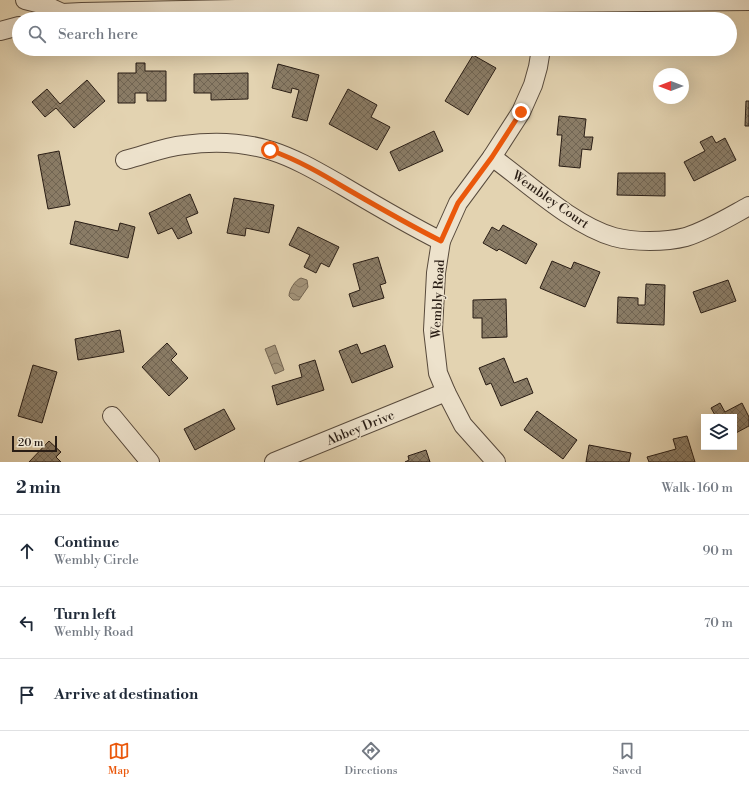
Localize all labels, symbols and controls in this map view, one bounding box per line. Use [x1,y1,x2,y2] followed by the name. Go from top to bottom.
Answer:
[12,12,737,56] search box
[26,23,48,45] icon: search
[58,25,138,44] text: Search here
[653,68,689,104] north arrow
[512,103,530,121] route end
[261,141,279,159] route start
[508,167,592,232] street label: Wembley Court
[428,258,448,340] street label: Wembly Road
[323,407,397,449] street label: Abbey Drive
[701,414,737,450] map controls
[701,414,737,450] button: layers
[12,434,57,453] scale bar
[18,436,43,450] text: 20 m
[16,477,61,499] text: 2 min
[662,480,733,496] text: Walk · 160 m
[54,533,119,552] text: Continue
[16,540,38,562] icon: ahead
[702,543,733,559] text: 90 m
[54,552,139,568] text: Wembly Circle
[54,605,116,624] text: Turn left
[16,612,38,634] icon: left
[704,615,733,631] text: 70 m
[54,624,133,640] text: Wembly Road
[16,684,38,706] icon: arrive
[54,685,198,704] text: Arrive at destination
[108,740,130,778] tab: Map
[345,740,398,778] tab: Directions
[613,740,641,778] tab: Saved

